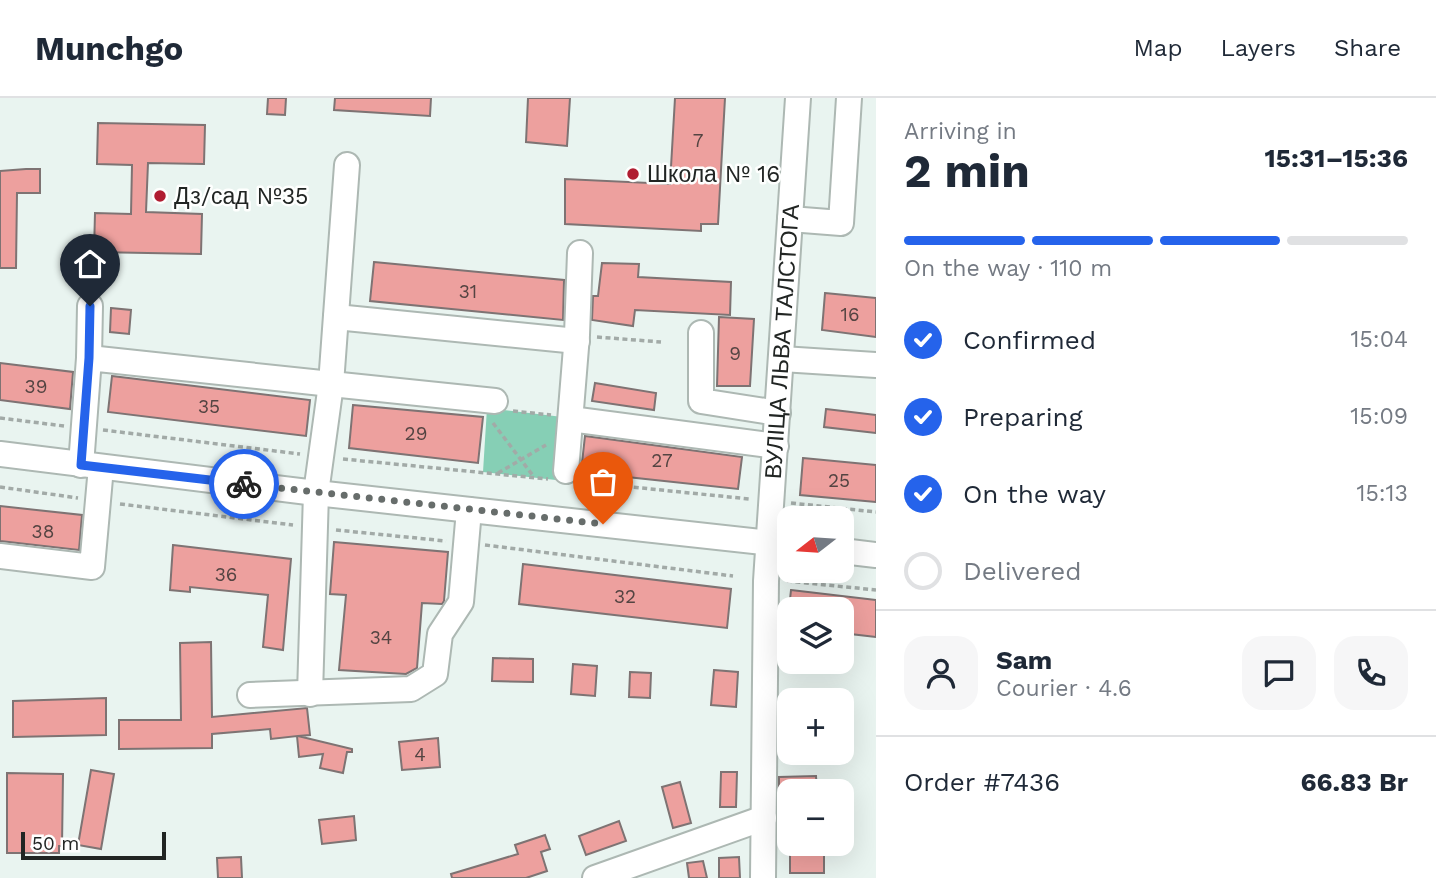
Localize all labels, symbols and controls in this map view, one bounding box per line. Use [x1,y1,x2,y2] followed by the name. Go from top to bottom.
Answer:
[35,29,183,68] text: Munchgo
[1134,34,1182,62] text: Map
[1220,34,1296,62] text: Layers
[1334,34,1401,62] text: Share
[904,118,1017,145] text: Arriving in
[693,129,703,152] house number: 7
[1265,143,1408,173] text: 15:31–15:36
[904,144,1030,198] text: 2 min
[647,161,780,188] place label: Школа № 16
[625,166,641,182] marker: Школа № 16
[174,183,308,210] place label: Дз/сад №35
[152,188,168,204] marker: Дз/сад №35
[760,203,805,480] street label: ВУЛІЦА ЛЬВА ТАЛСТОГА
[60,234,120,306] pin
[71,245,109,283] icon: home
[904,255,1112,282] text: On the way · 110 m
[459,280,477,303] house number: 31
[841,303,859,326] house number: 16
[904,321,942,359] icon: check
[963,325,1096,355] text: Confirmed
[1350,326,1408,353] text: 15:04
[729,342,741,365] house number: 9
[25,375,47,398] house number: 39
[198,395,220,418] house number: 35
[904,398,942,436] icon: check
[963,402,1083,432] text: Preparing
[1350,403,1408,430] text: 15:09
[405,422,427,445] house number: 29
[209,449,279,519] courier
[651,449,673,472] house number: 27
[573,452,633,524] pin
[584,463,622,501] icon: bag
[225,465,263,503] icon: bike
[828,469,850,492] house number: 25
[904,475,942,513] icon: check
[963,479,1106,509] text: On the way
[1356,480,1408,507] text: 15:13
[777,506,854,583] north arrow
[777,506,854,856] map controls
[32,520,54,543] house number: 38
[963,556,1082,586] text: Delivered
[215,563,237,586] house number: 36
[614,585,636,608] house number: 32
[777,597,854,674] button: layers
[370,626,392,649] house number: 34
[904,636,978,710] button: person
[1242,636,1316,710] button: chat
[1334,636,1408,710] button: phone
[996,645,1052,675] text: Sam
[996,675,1132,702] text: Courier · 4.6
[777,688,854,765] button: +
[414,743,426,766] house number: 4
[904,767,1060,797] text: Order #7436
[1301,767,1408,797] text: 66.83 Br
[777,779,854,856] button: −
[21,829,166,861] scale bar
[32,832,79,855] text: 50 m

